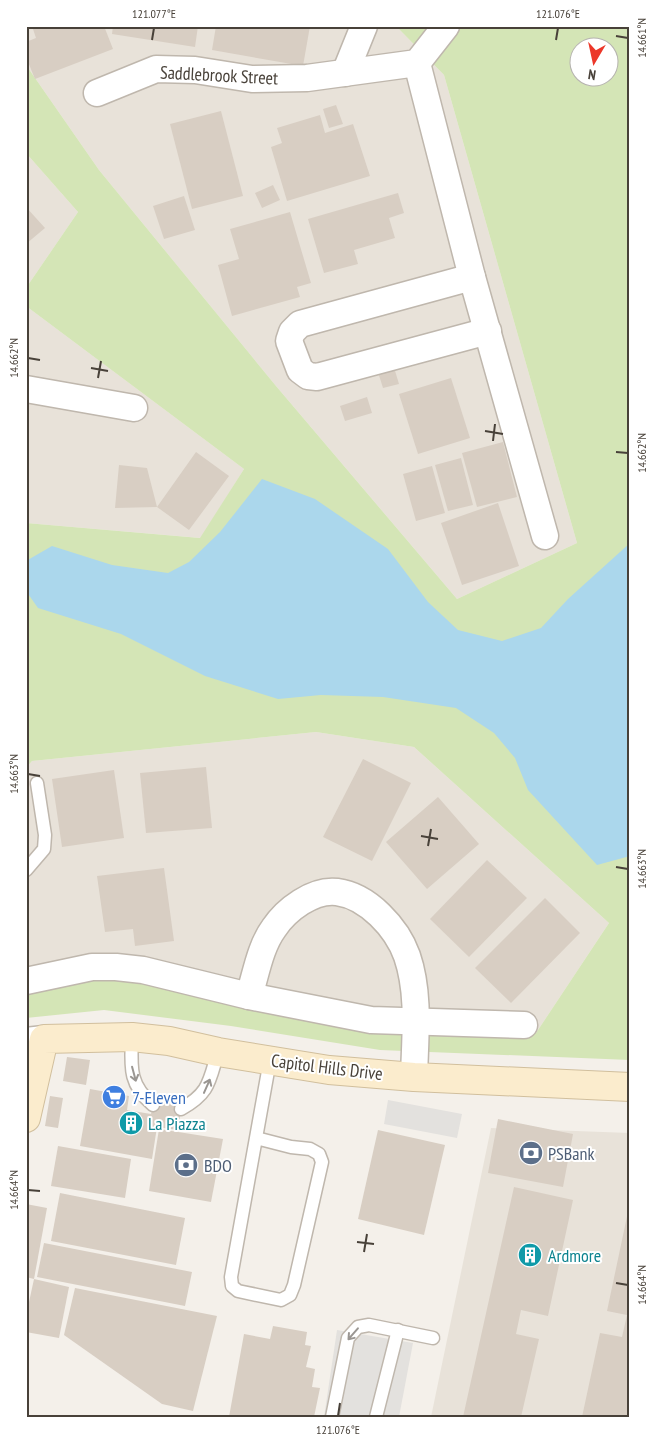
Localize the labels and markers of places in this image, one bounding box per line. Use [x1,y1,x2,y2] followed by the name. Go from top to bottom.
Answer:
[101,1084,127,1110] supermarket icon: 7-Eleven
[132,1086,186,1109] place label: 7-Eleven
[118,1110,144,1136] building icon: La Piazza
[148,1112,206,1135] place label: La Piazza
[518,1140,544,1166] bank icon: PSBank
[548,1142,594,1165] place label: PSBank
[173,1152,199,1178] bank icon: BDO
[204,1154,232,1177] place label: BDO
[517,1242,543,1268] building icon: Ardmore
[548,1244,601,1267] place label: Ardmore

